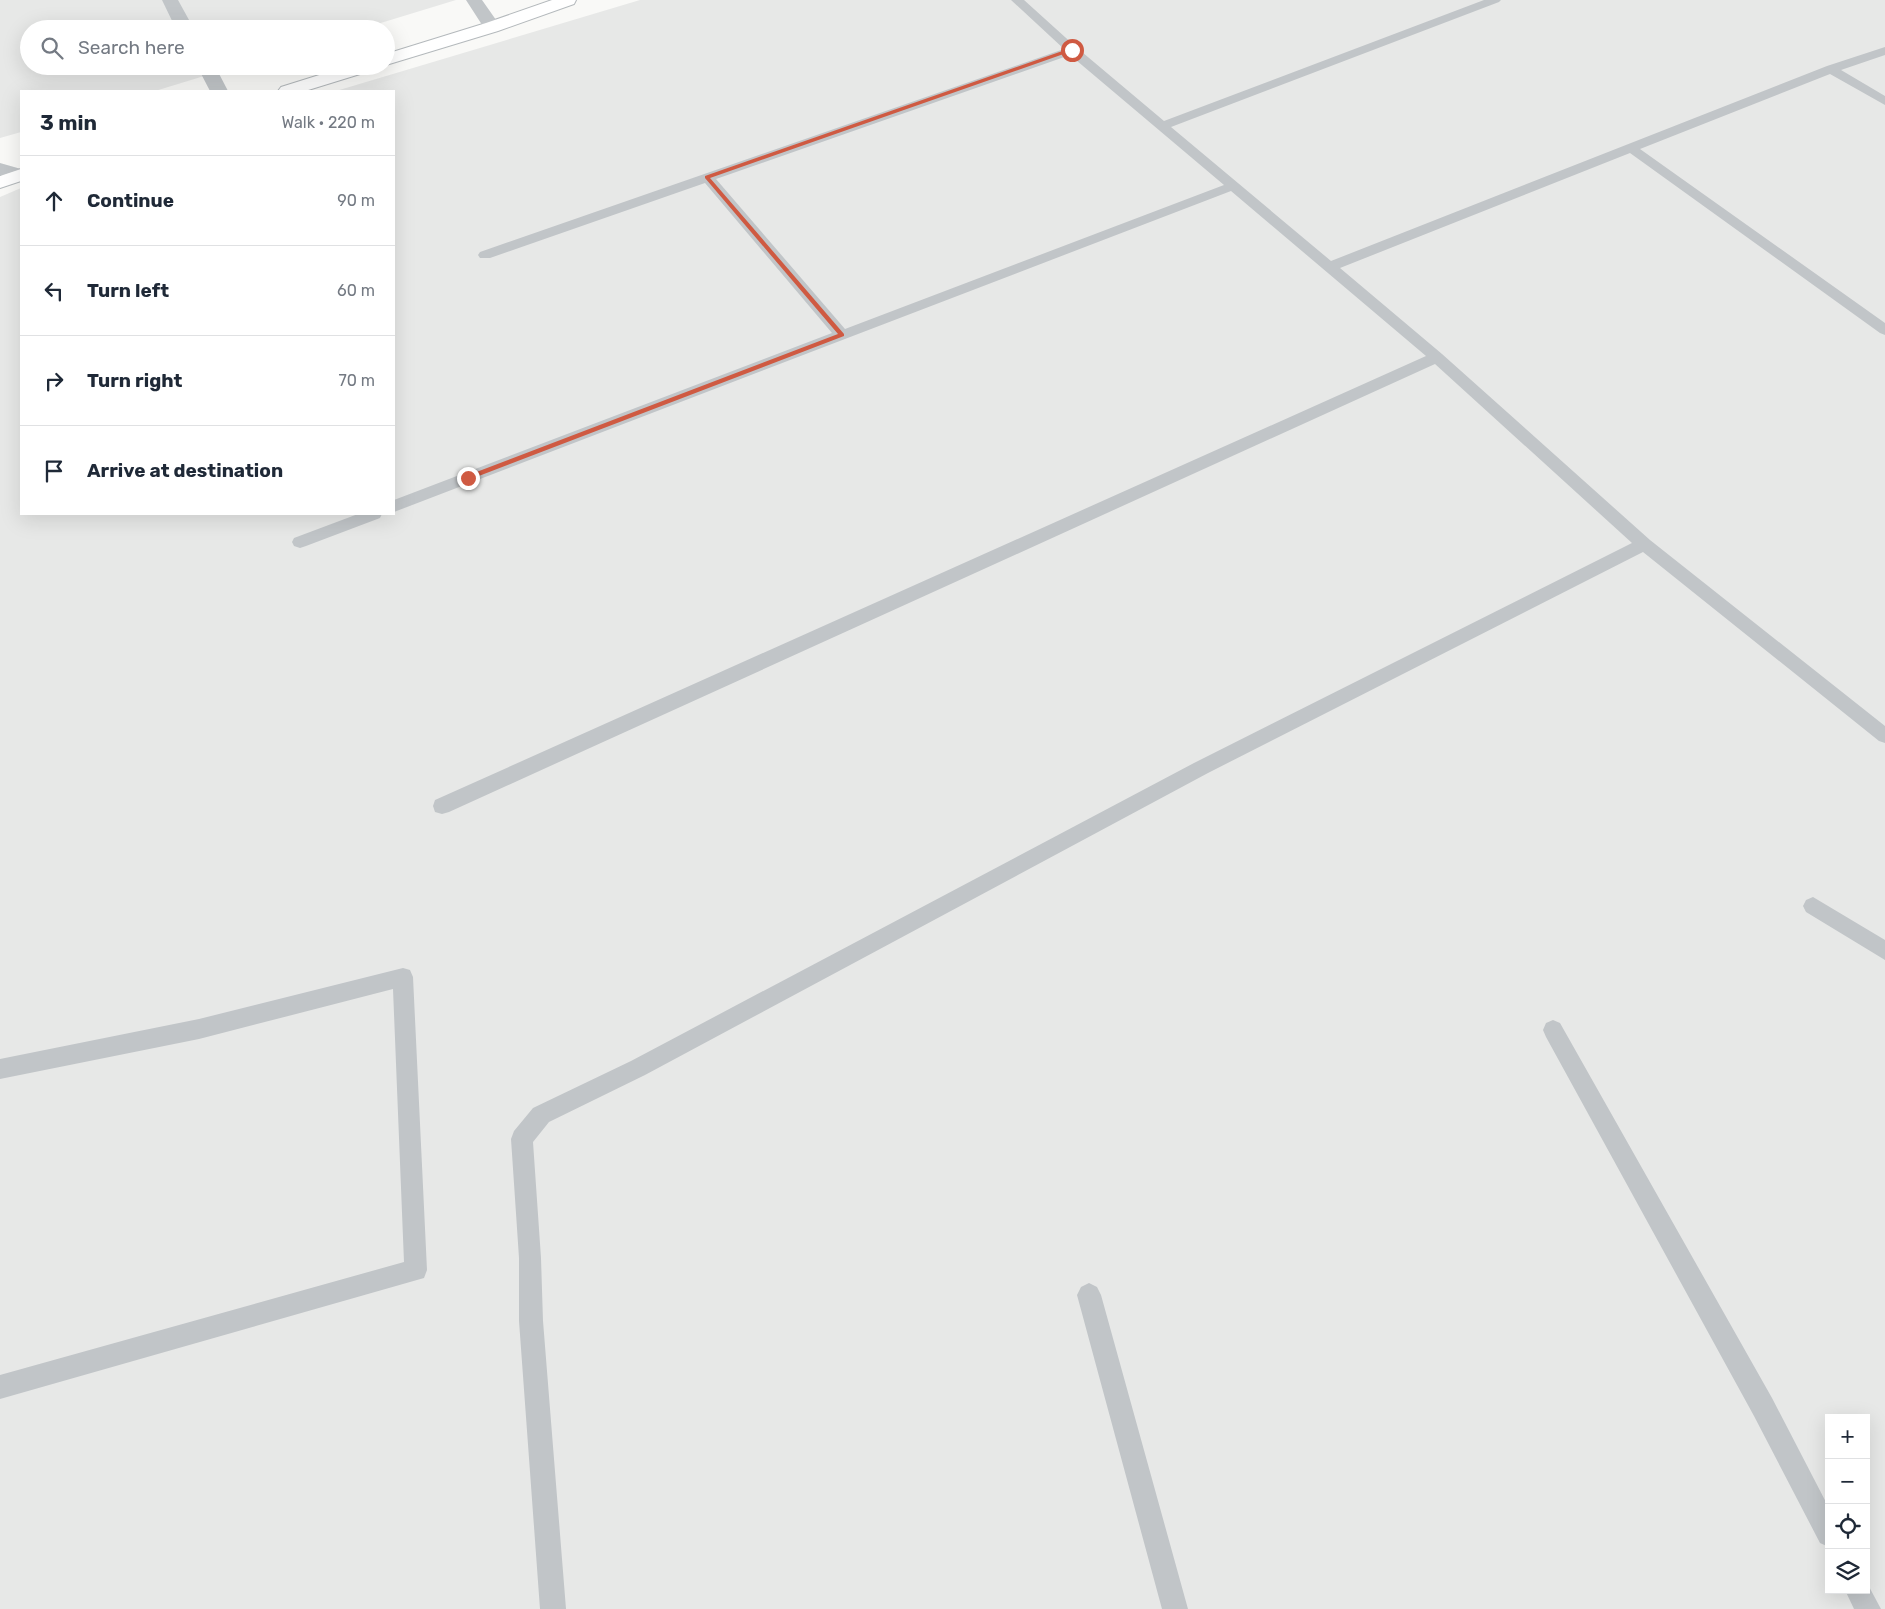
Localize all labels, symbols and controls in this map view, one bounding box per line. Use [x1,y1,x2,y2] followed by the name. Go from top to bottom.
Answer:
[20,20,395,75] search box
[38,34,66,62] icon: search
[78,36,185,59] text: Search here
[1061,39,1084,62] route start
[40,110,97,135] text: 3 min
[282,113,375,132] text: Walk · 220 m
[40,187,68,215] icon: ahead
[87,189,174,212] text: Continue
[337,191,375,210] text: 90 m
[40,277,68,305] icon: left
[87,279,169,302] text: Turn left
[337,281,375,300] text: 60 m
[40,367,68,395] icon: right
[87,369,182,392] text: Turn right
[338,371,375,390] text: 70 m
[40,457,68,485] icon: arrive
[87,459,283,482] text: Arrive at destination
[457,467,480,490] route end
[1825,1414,1870,1594] map controls
[1825,1414,1870,1459] button: +
[1825,1459,1870,1504] button: −
[1825,1504,1870,1549] button: locate
[1825,1549,1870,1594] button: layers

